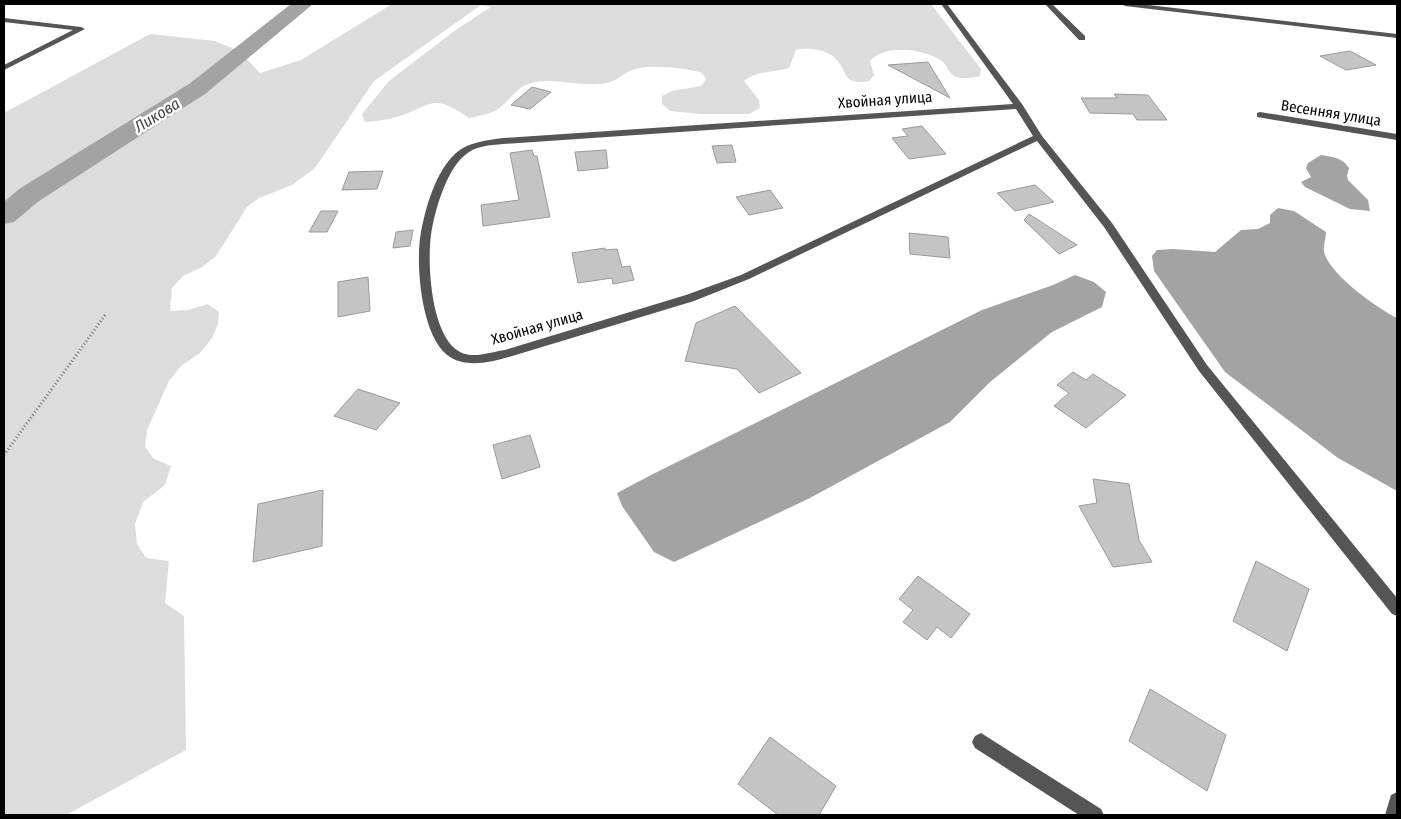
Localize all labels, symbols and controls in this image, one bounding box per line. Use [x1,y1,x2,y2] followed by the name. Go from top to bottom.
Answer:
[837,88,933,112] street label: Хвойная улица
[130,94,183,137] water label: Ликова
[1280,96,1382,130] street label: Весенняя улица
[489,305,585,349] street label: Хвойная улица

